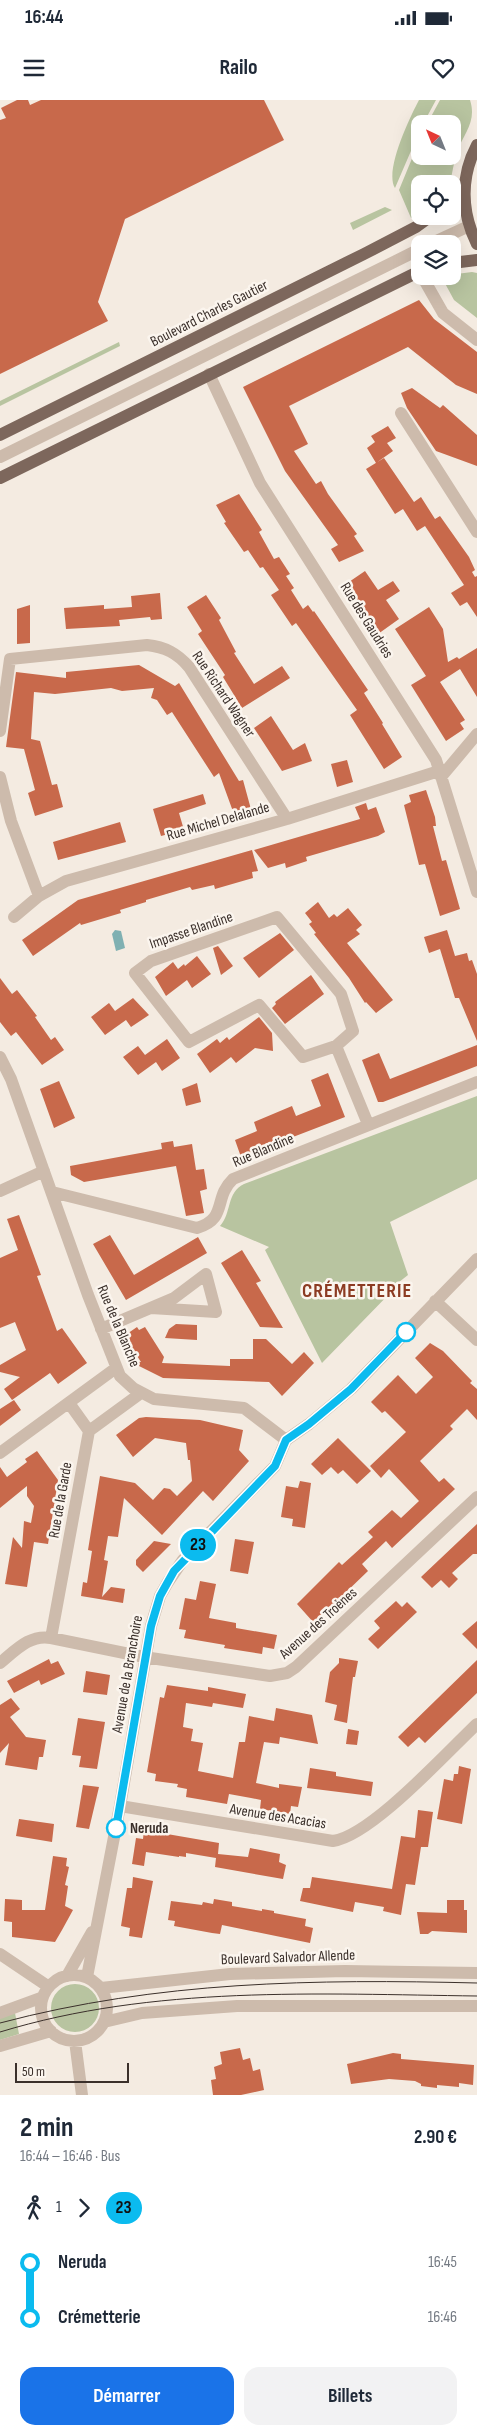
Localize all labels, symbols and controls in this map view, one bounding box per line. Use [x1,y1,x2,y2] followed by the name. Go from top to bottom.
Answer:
[25,6,63,29] text: 16:44
[20,54,48,82] icon: menu
[219,54,258,81] text: Railo
[429,54,457,82] icon: heart
[411,115,461,165] north arrow
[411,115,461,285] map controls
[411,175,461,225] button: locate
[411,235,461,285] button: layers
[147,275,272,351] street label: Boulevard Charles Gautier
[336,579,397,662] street label: Rue des Gaudries
[188,647,260,742] street label: Rue Richard Wagner
[164,798,272,845] street label: Rue Michel Delalande
[147,907,235,954] street label: Impasse Blandine
[230,1129,297,1172] street label: Rue Blandine
[302,1279,412,1303] district label: CRÉMETTERIE
[93,1282,144,1370] street label: Rue de la Blanche
[396,1322,416,1342] unlabelled marker
[44,1461,77,1540] street label: Rue de la Garde
[176,1529,220,1561] line badge: 23
[190,1534,206,1555] text: 23
[275,1583,361,1664] street label: Avenue des Troènes
[108,1614,147,1735] street label: Avenue de la Branchoire
[227,1799,327,1833] street label: Avenue des Acacias
[106,1818,126,1838] marker: Neruda
[130,1819,168,1838] place label: Neruda
[221,1946,356,1969] street label: Boulevard Salvador Allende
[15,2060,129,2083] scale bar
[22,2063,45,2080] text: 50 m
[20,2111,73,2144] text: 2 min
[414,2126,457,2149] text: 2.90 €
[20,2147,120,2166] text: 16:44 – 16:46 · Bus
[20,2194,48,2222] icon: walk
[70,2194,98,2222] icon: forward
[116,2197,132,2218] text: 23
[56,2198,62,2217] text: 1
[58,2251,107,2274] text: Neruda
[428,2253,457,2272] text: 16:45
[58,2306,141,2329] text: Crémetterie
[428,2308,457,2327] text: 16:46
[20,2367,234,2425] button: Démarrer
[244,2367,457,2425] button: Billets

